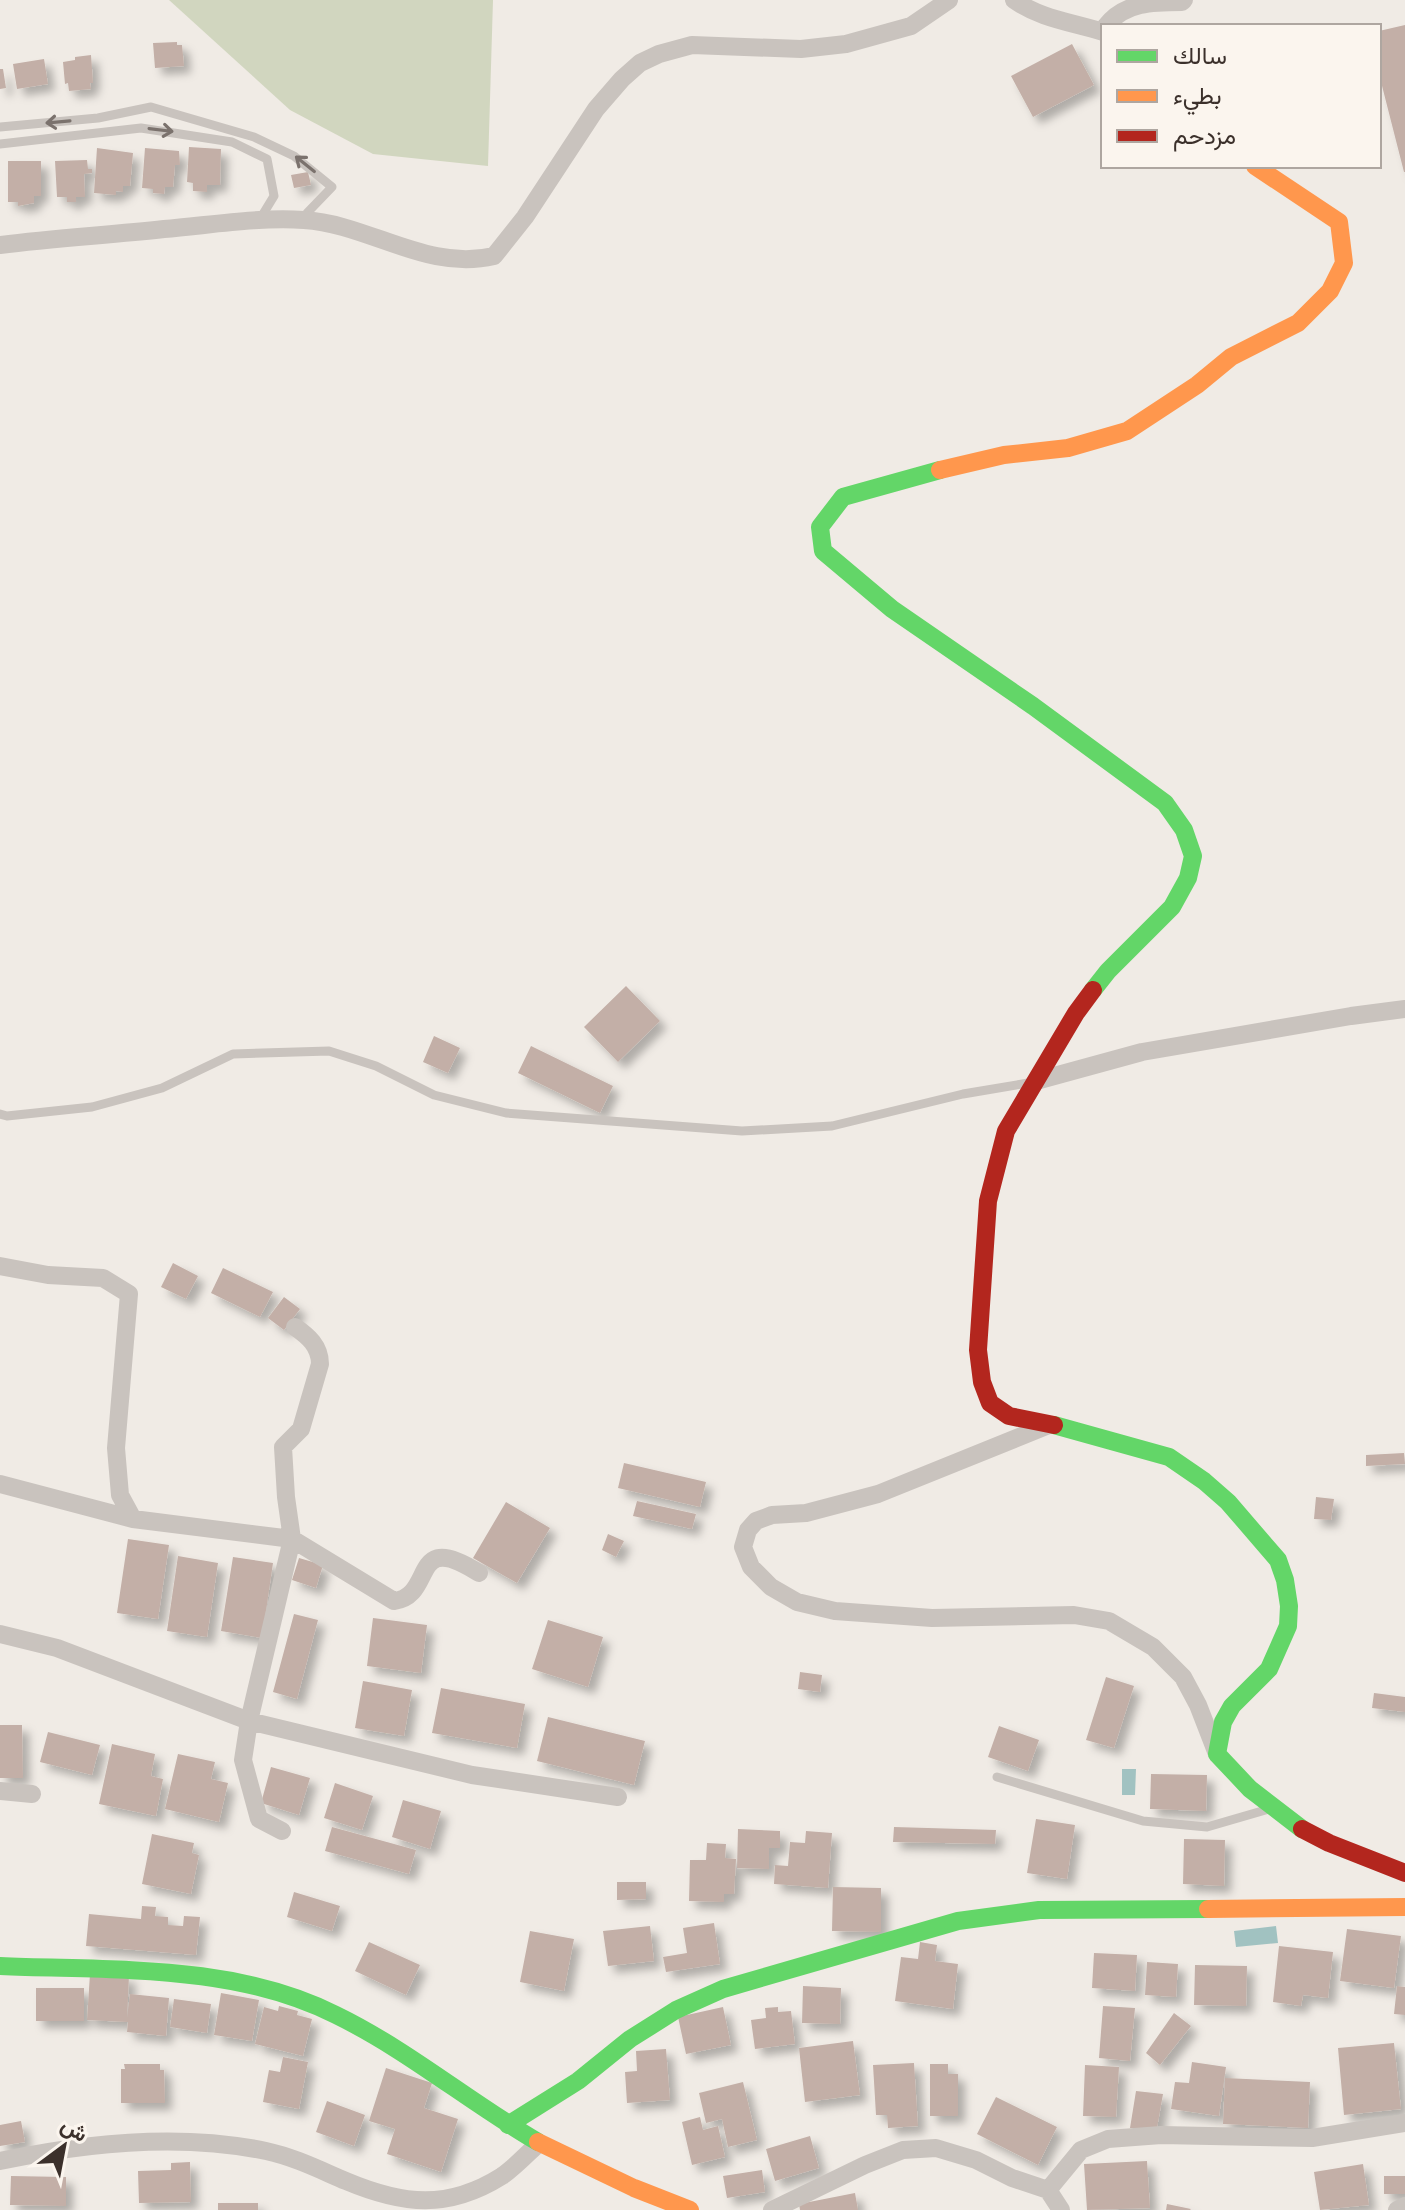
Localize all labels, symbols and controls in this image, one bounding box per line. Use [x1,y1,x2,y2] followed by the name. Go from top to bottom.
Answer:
[1101,24,1381,168] legend
[1173,42,1227,70] text: سالك
[1173,82,1222,115] text: بطيء
[45,115,72,130] one-way arrow
[1173,122,1236,152] text: مزدحم
[148,123,173,138] one-way arrow
[295,156,316,173] one-way arrow
[24,2106,104,2186] north arrow
[56,2112,92,2148] text: ش

